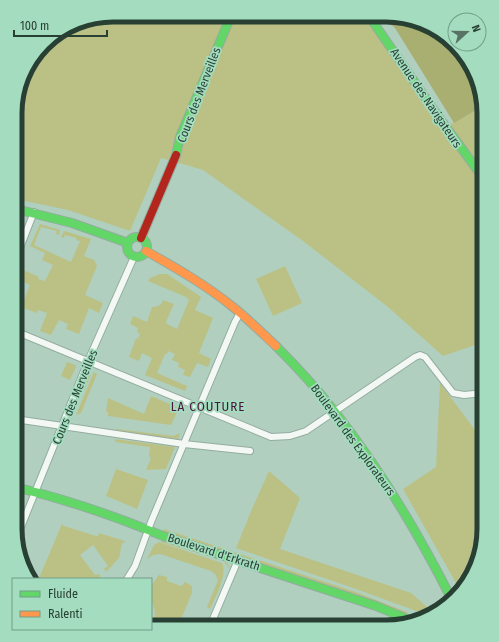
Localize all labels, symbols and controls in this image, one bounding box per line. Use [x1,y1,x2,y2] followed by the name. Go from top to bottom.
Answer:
[14,12,107,38] scale bar
[447,12,487,52] north arrow
[20,19,49,33] text: 100 m
[469,23,483,34] text: N
[174,45,224,145] street label: Cours des Merveilles
[388,46,464,150] street label: Avenue des Navigateurs
[50,348,100,446] street label: Cours des Merveilles
[308,382,398,498] street label: Boulevard des Explorateurs
[171,399,245,414] district label: LA COUTURE
[166,530,262,574] street label: Boulevard d'Erkrath
[12,578,152,630] legend
[48,587,78,601] text: Fluide
[48,607,83,621] text: Ralenti

